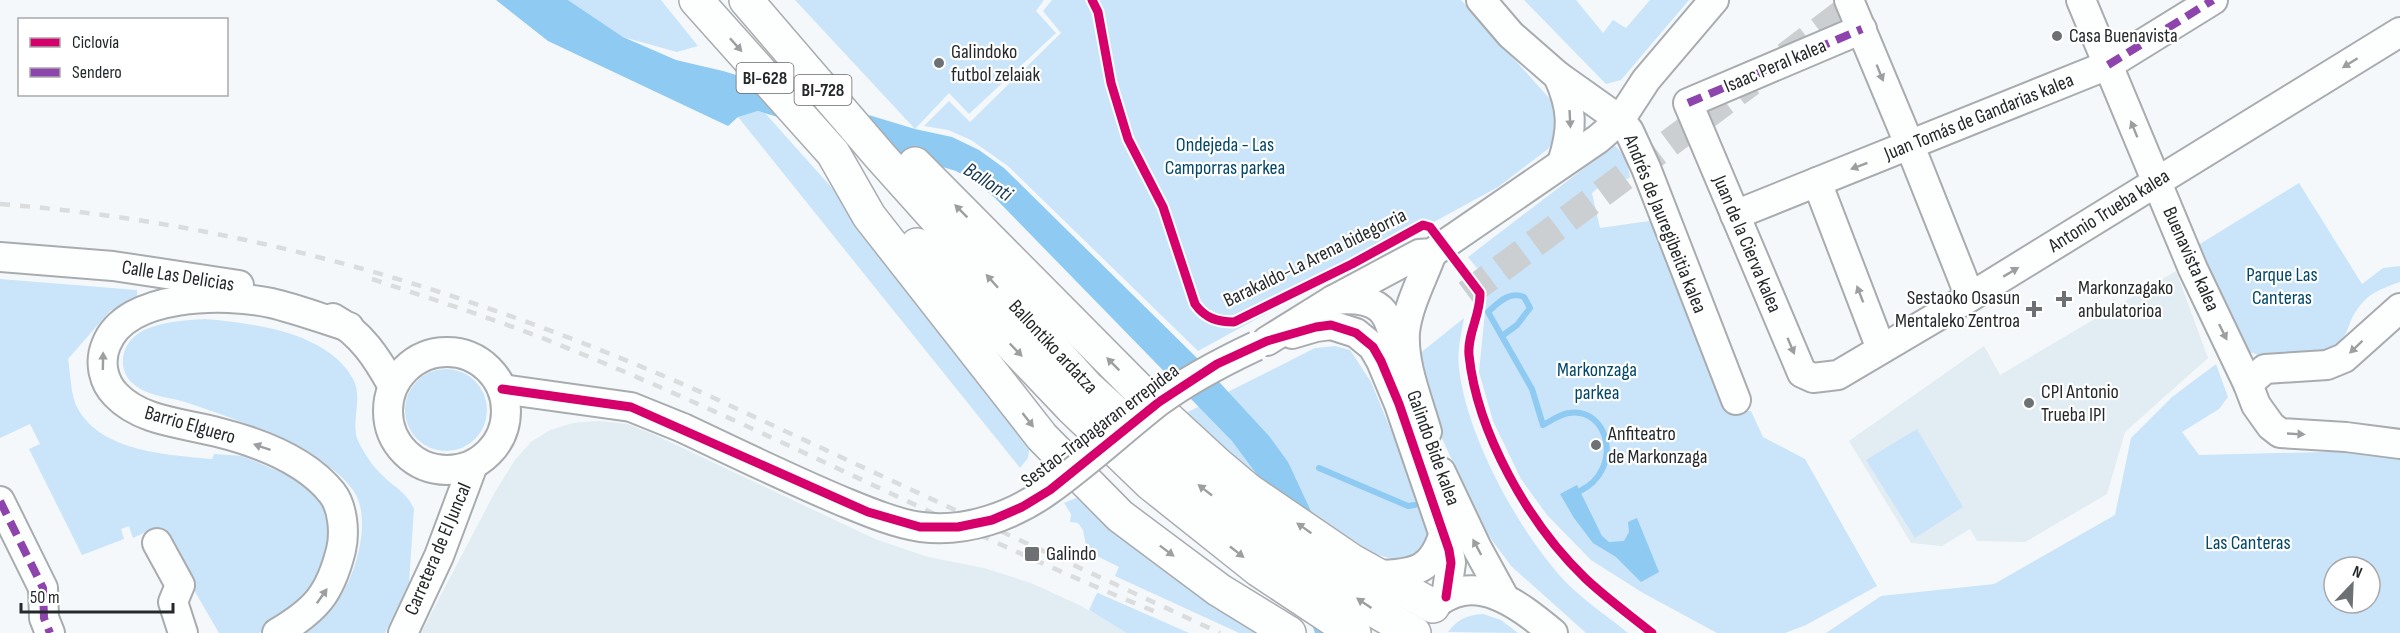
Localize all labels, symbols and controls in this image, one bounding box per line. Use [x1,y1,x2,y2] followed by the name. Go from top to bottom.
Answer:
[18,18,228,96] legend
[2069,24,2178,48] place label: Casa Buenavista
[2050,29,2064,43] marker: Casa Buenavista
[72,32,119,53] text: Ciclovía
[1720,34,1830,98] street label: Isaac Peral kalea
[729,37,742,52] one-way arrow
[951,40,1041,87] place label: Galindoko futbol zelaiak
[932,56,946,70] marker: Galindoko futbol zelaiak
[2342,57,2358,68] one-way arrow
[72,62,122,83] text: Sendero
[736,63,794,93] road number: BI-628
[1876,64,1885,82] one-way arrow
[1880,68,2077,166] street label: Juan Tomás de Gandarias kalea
[794,75,852,105] road number: BI-728
[1566,110,1575,129] one-way arrow
[2129,120,2138,138] one-way arrow
[1618,130,1712,317] street label: Andrés de Jauregibeitia kalea
[1165,133,1285,180] park label: Ondejeda - Las Camporras parkea
[959,157,1018,208] water label: Ballonti
[1850,162,1868,171] one-way arrow
[2043,164,2174,258] street label: Antonio Trueba kalea
[1707,171,1787,316] street label: Juan de la Cierva kalea
[1220,203,1410,313] street label: Barakaldo-La Arena bidegorria
[2157,203,2225,315] street label: Buenavista kalea
[955,204,969,218] one-way arrow
[120,255,236,297] street label: Calle Las Delicias
[2246,263,2318,310] park label: Parque Las Canteras
[2003,266,2019,277] one-way arrow
[985,274,999,288] one-way arrow
[2078,276,2173,323] place label: Markonzagako anbulatorioa
[1855,285,1865,303] one-way arrow
[1895,286,2020,333] place label: Sestaoko Osasun Mentaleko Zentroa
[2055,290,2073,308] marker: Markonzagako anbulatorioa
[1003,295,1103,399] street label: Ballontiko ardatza
[2025,300,2043,318] marker: Sestaoko Osasun Mentaleko Zentroa
[2219,323,2228,340] one-way arrow
[1786,338,1795,355] one-way arrow
[2349,340,2364,354] one-way arrow
[1008,342,1022,356] one-way arrow
[99,351,108,370] one-way arrow
[1107,358,1121,372] one-way arrow
[1557,358,1637,405] park label: Markonzaga parkea
[1016,359,1184,493] street label: Sestao-Trapagaran errepidea
[2041,380,2119,427] place label: CPI Antonio Trueba IPI
[1401,387,1465,509] street label: Galindo Bide kalea
[2022,396,2036,410] marker: CPI Antonio Trueba IPI
[142,401,238,449] street label: Barrio Elguero
[1022,413,1034,428] one-way arrow
[1607,422,1707,469] place label: Anfiteatro de Markonzaga
[2286,429,2305,438] one-way arrow
[1589,438,1603,452] marker: Anfiteatro de Markonzaga
[253,442,271,451] one-way arrow
[399,479,477,619] street label: Carretera de El Juncal
[1198,485,1213,497] one-way arrow
[1296,523,1312,534] one-way arrow
[2205,531,2291,555] park label: Las Canteras
[1472,539,1482,556] one-way arrow
[1046,542,1097,566] place label: Galindo
[1023,545,1041,563] marker: Galindo
[1160,545,1175,557] one-way arrow
[1229,546,1244,558] one-way arrow
[2322,555,2382,615] north arrow
[2350,562,2365,583] text: N
[21,576,172,614] scale bar
[30,587,60,608] text: 50 m
[316,589,328,605] one-way arrow
[1356,598,1372,609] one-way arrow

